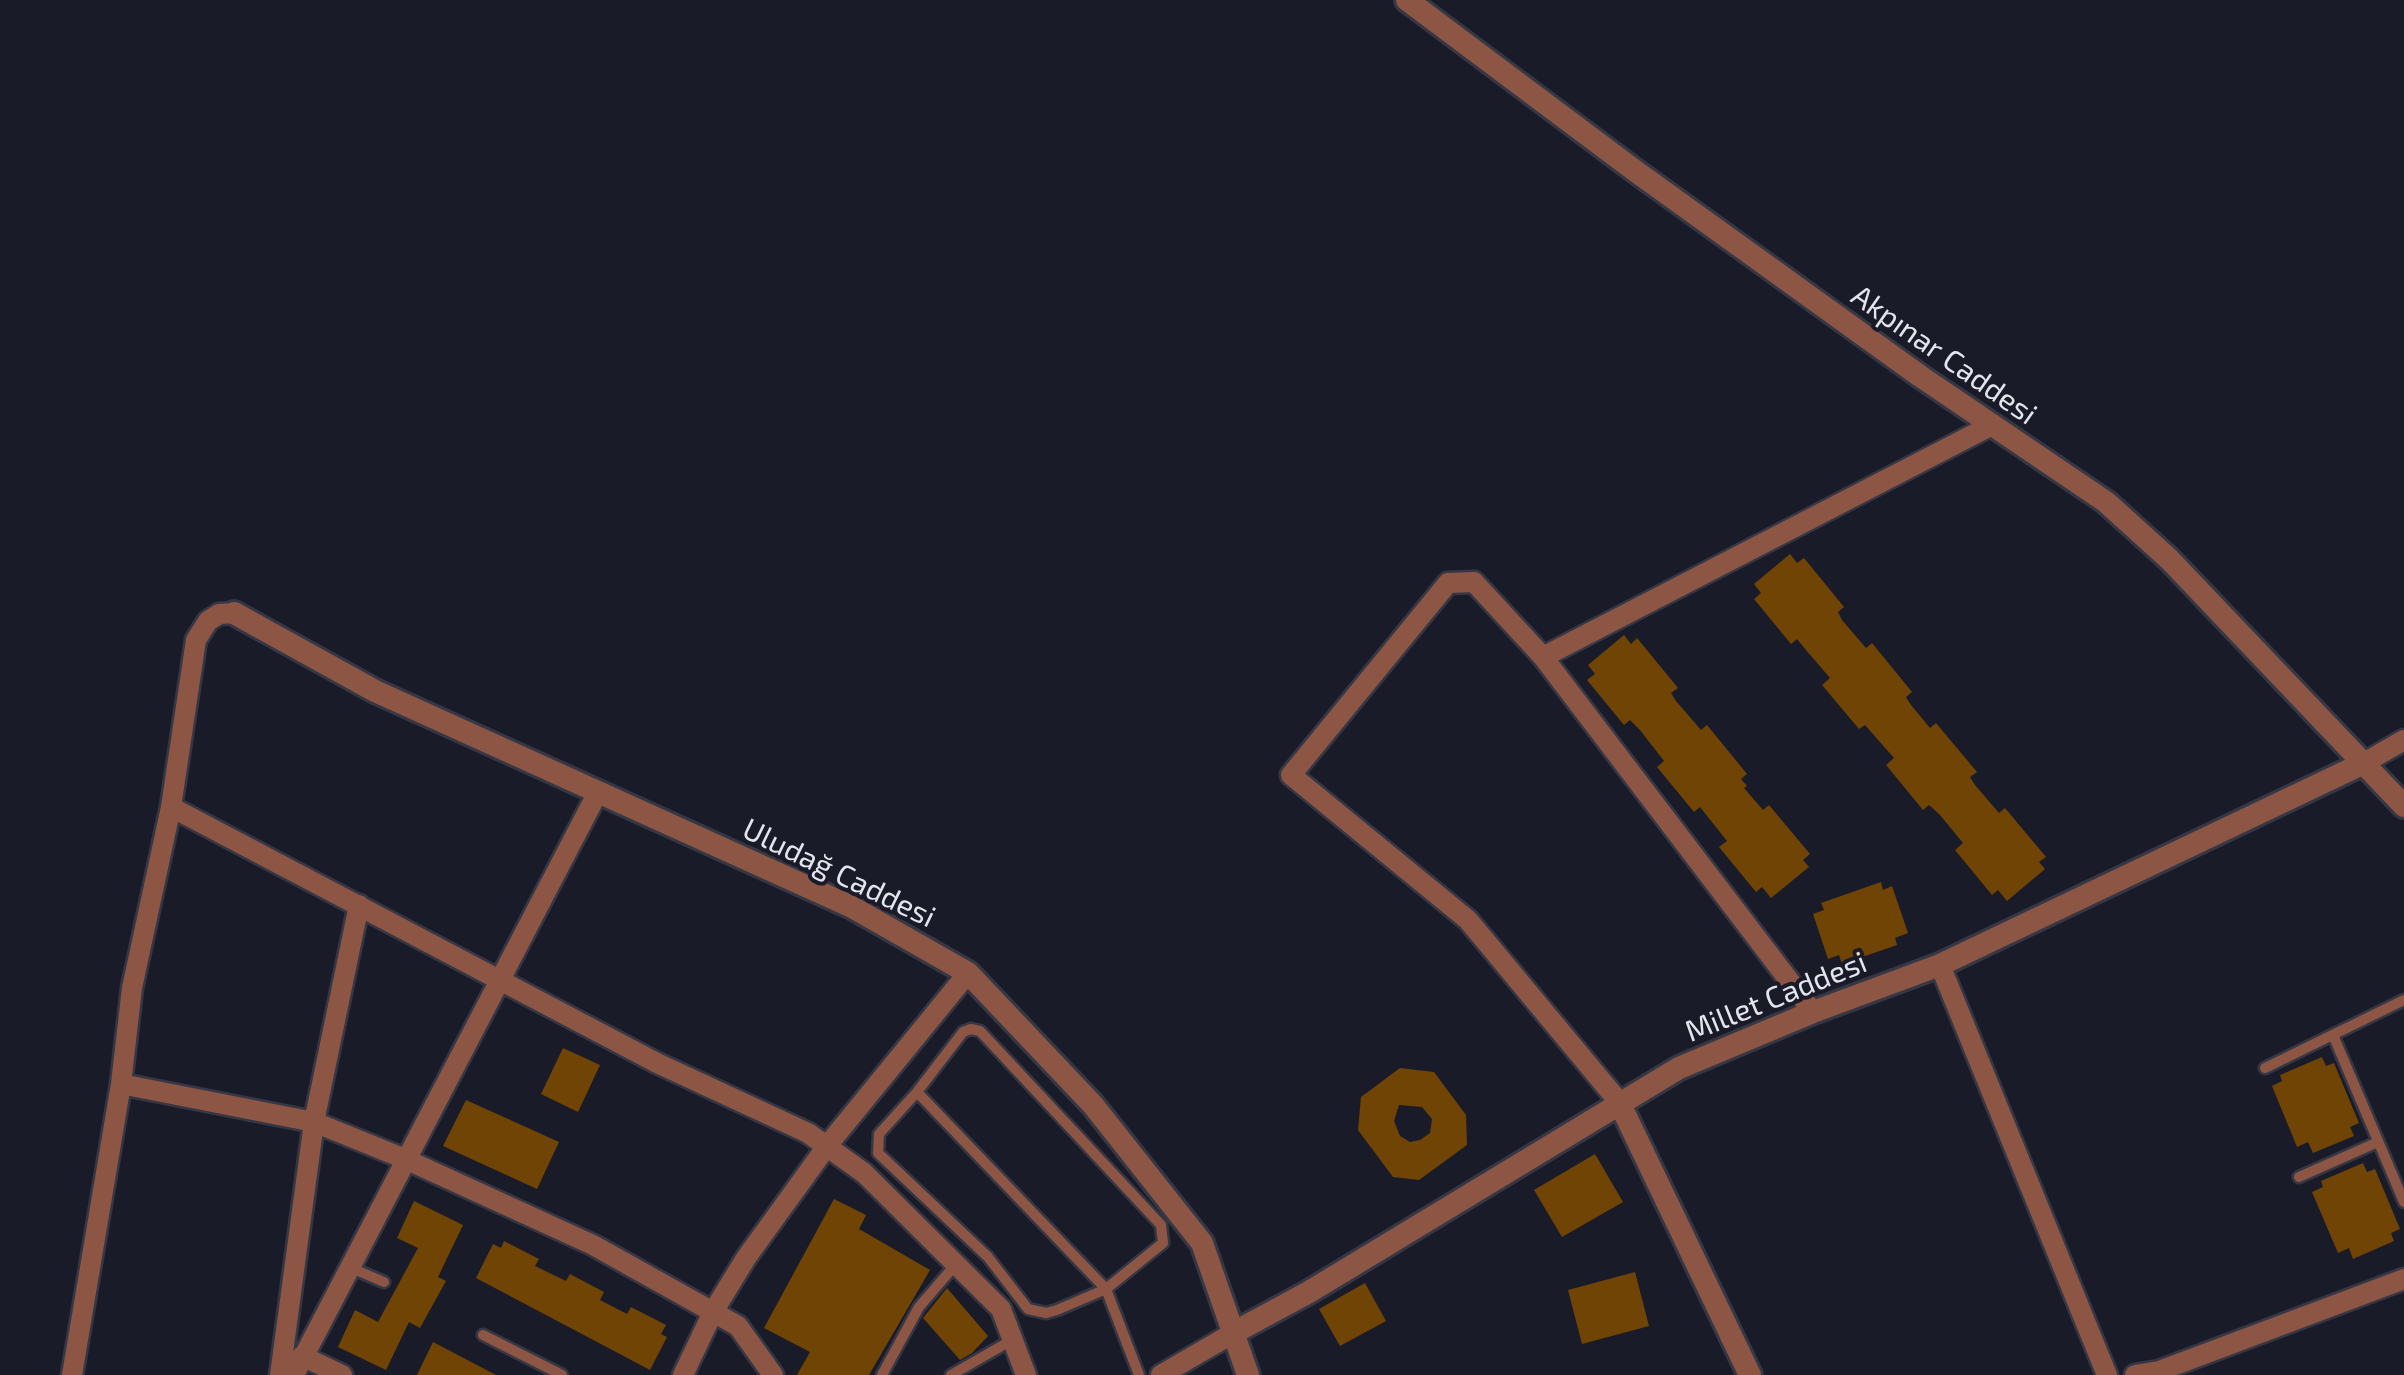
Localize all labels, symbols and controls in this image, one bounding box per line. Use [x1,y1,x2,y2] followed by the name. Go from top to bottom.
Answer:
[1844,278,2044,432] street label: Akpınar Caddesi
[737,811,941,935] street label: Uludağ Caddesi
[1680,944,1872,1050] street label: Millet Caddesi

